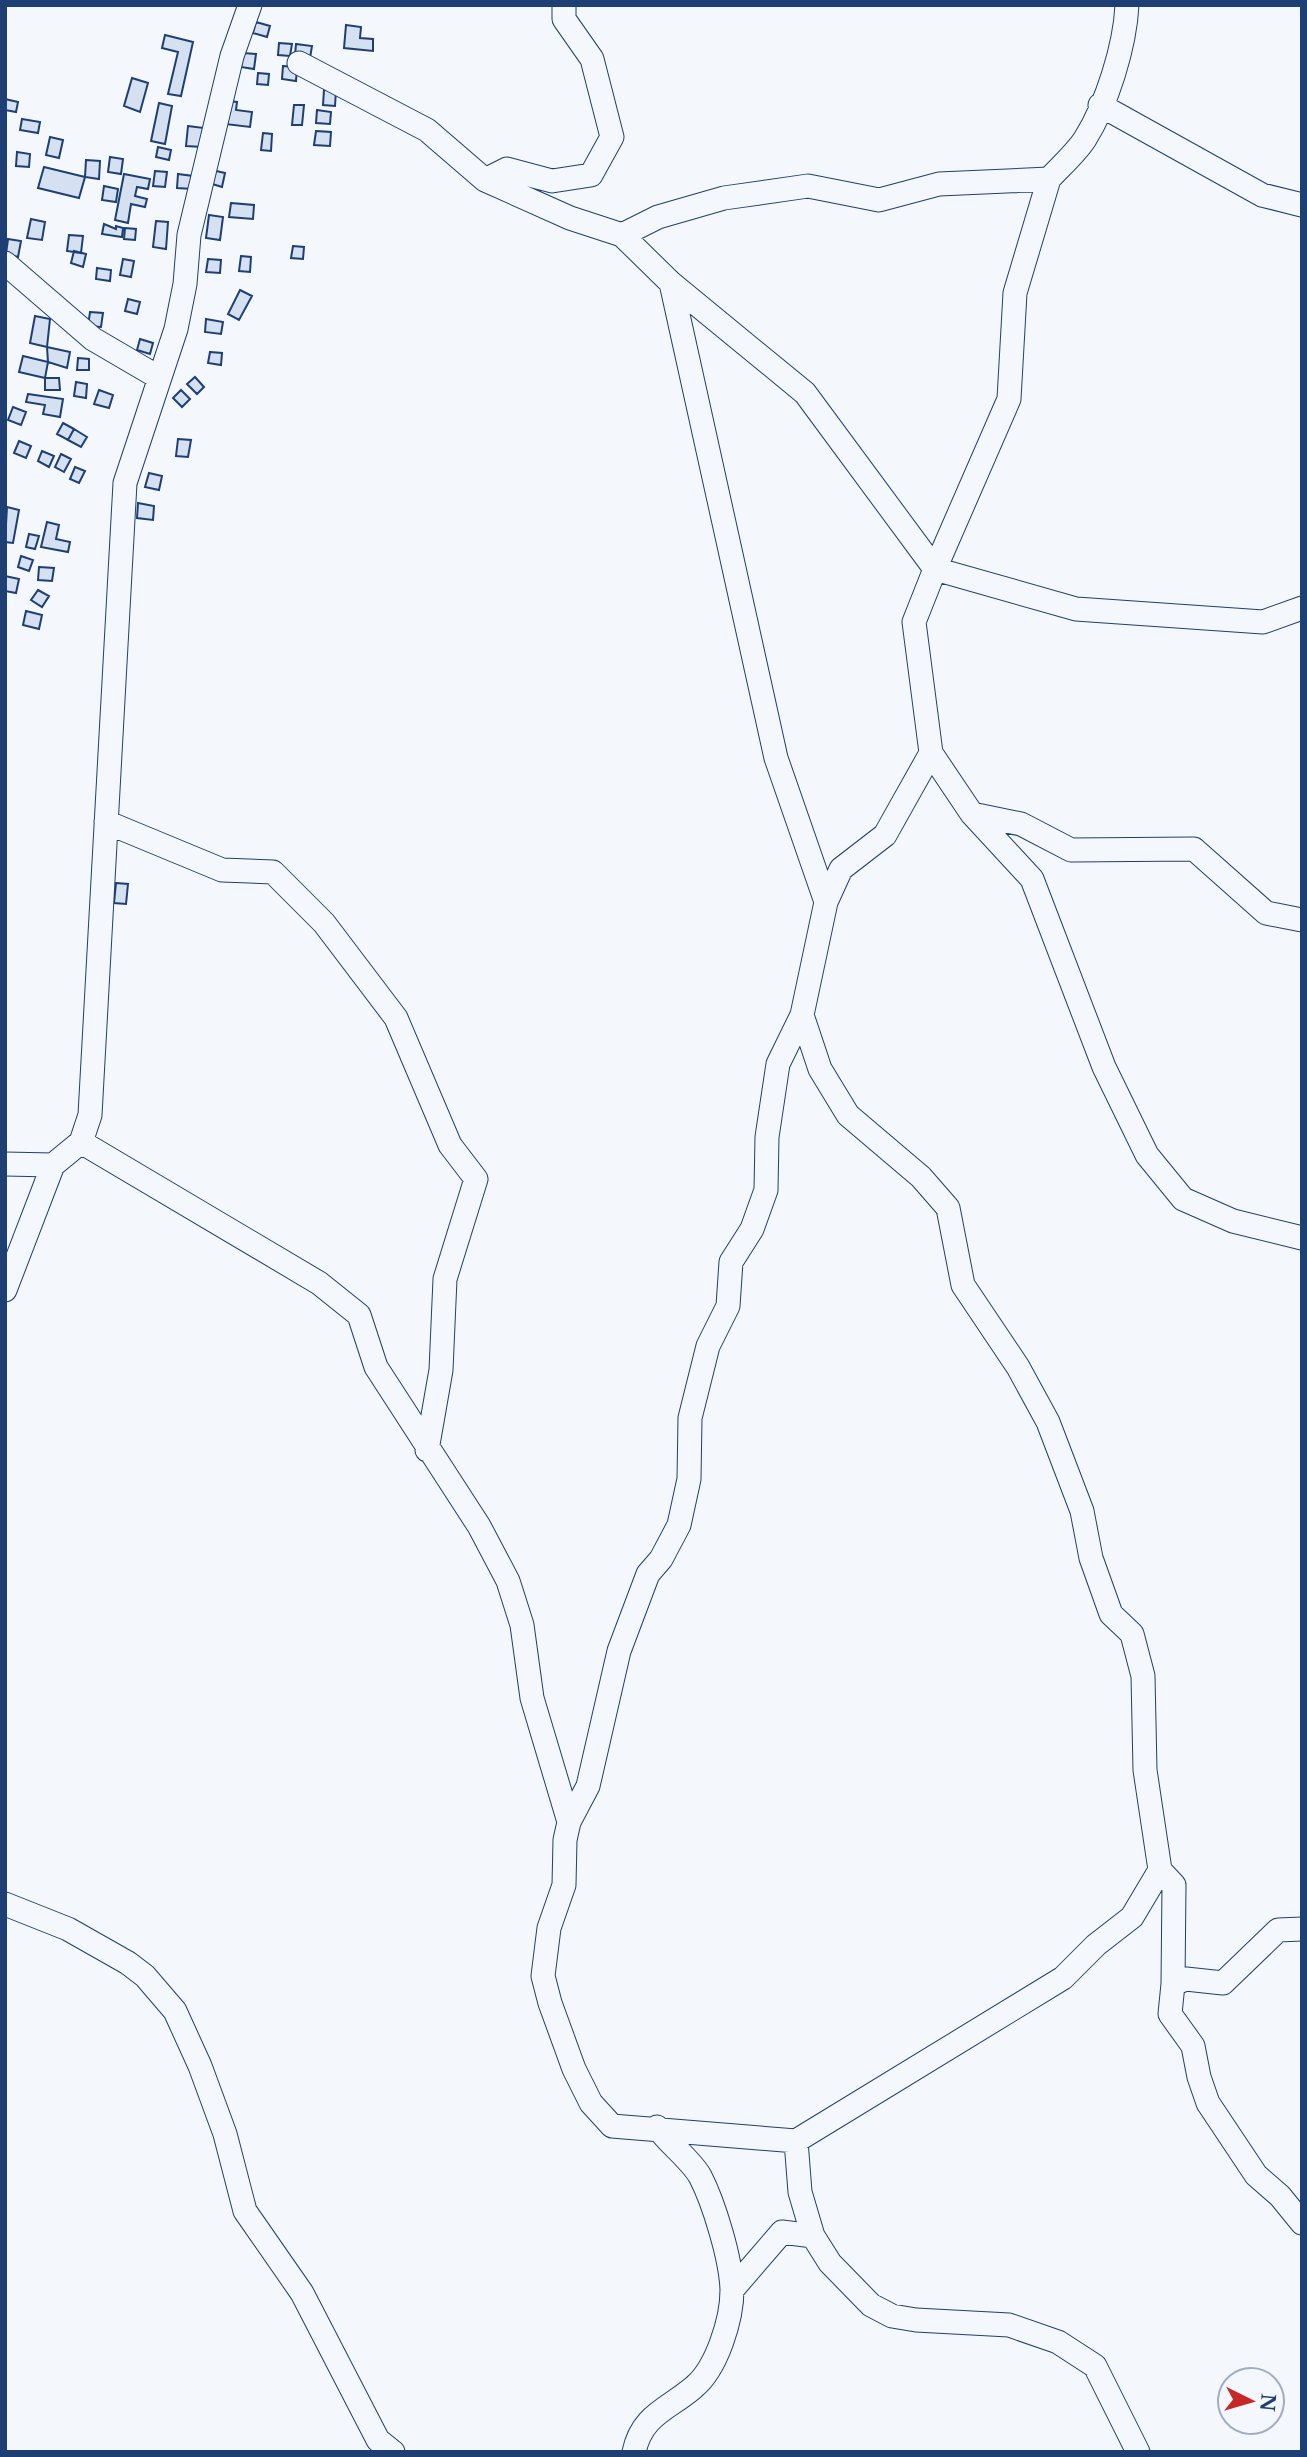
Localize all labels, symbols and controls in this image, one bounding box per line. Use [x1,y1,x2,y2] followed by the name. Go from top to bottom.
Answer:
[1216,2366,1286,2436] north arrow
[1255,2393,1280,2412] text: N

